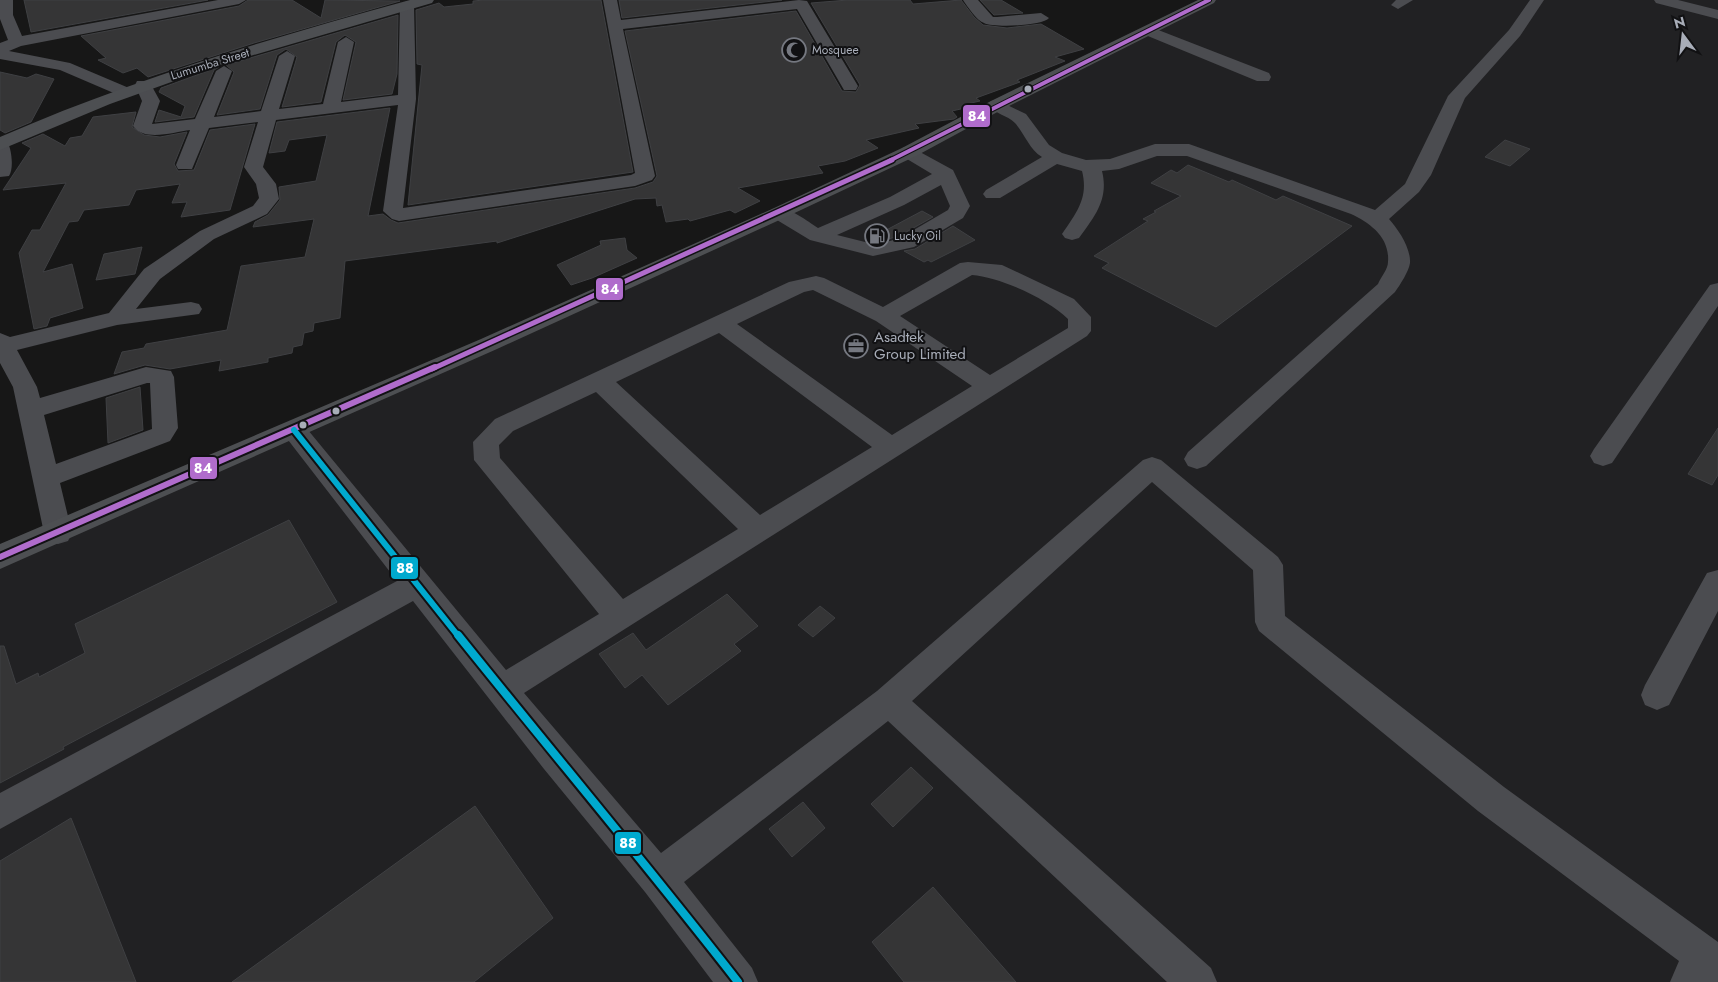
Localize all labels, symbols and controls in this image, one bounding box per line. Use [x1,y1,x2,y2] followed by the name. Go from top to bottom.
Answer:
[1658,10,1708,60] north arrow
[1672,11,1688,34] text: N
[781,37,807,63] mosque icon: Mosquee
[812,41,859,59] place label: Mosquee
[168,43,252,84] street label: Lumumba Street
[1023,84,1033,94] unlabelled marker
[962,104,991,128] line badge: 84
[968,106,986,126] text: 84
[864,223,890,249] fuel station icon: Lucky Oil
[894,227,941,245] place label: Lucky Oil
[595,277,624,301] line badge: 84
[601,279,619,299] text: 84
[874,326,966,365] place label: Asadtek Group Limited
[843,333,869,359] office icon: Asadtek Group Limited
[331,406,341,416] unlabelled marker
[298,420,308,430] unlabelled marker
[189,456,218,480] line badge: 84
[194,458,212,478] text: 84
[390,556,419,580] line badge: 88
[396,558,414,578] text: 88
[614,831,642,855] line badge: 88
[619,833,637,853] text: 88

